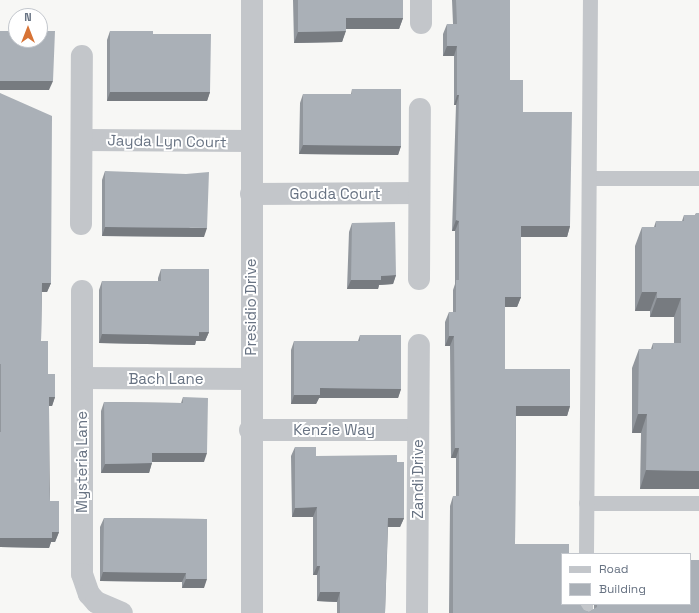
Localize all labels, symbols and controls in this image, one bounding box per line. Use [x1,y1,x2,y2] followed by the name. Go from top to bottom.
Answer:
[8,8,48,48] north arrow
[24,10,32,24] text: N
[107,131,227,151] street label: Jayda Lyn Court
[289,185,381,203] street label: Gouda Court
[242,258,260,356] street label: Presidio Drive
[128,370,204,388] street label: Bach Lane
[73,411,91,513] street label: Mysteria Lane
[293,421,375,439] street label: Kenzie Way
[409,439,427,519] street label: Zandi Drive
[561,553,691,605] legend
[599,561,628,577] text: Road
[599,581,646,597] text: Building

